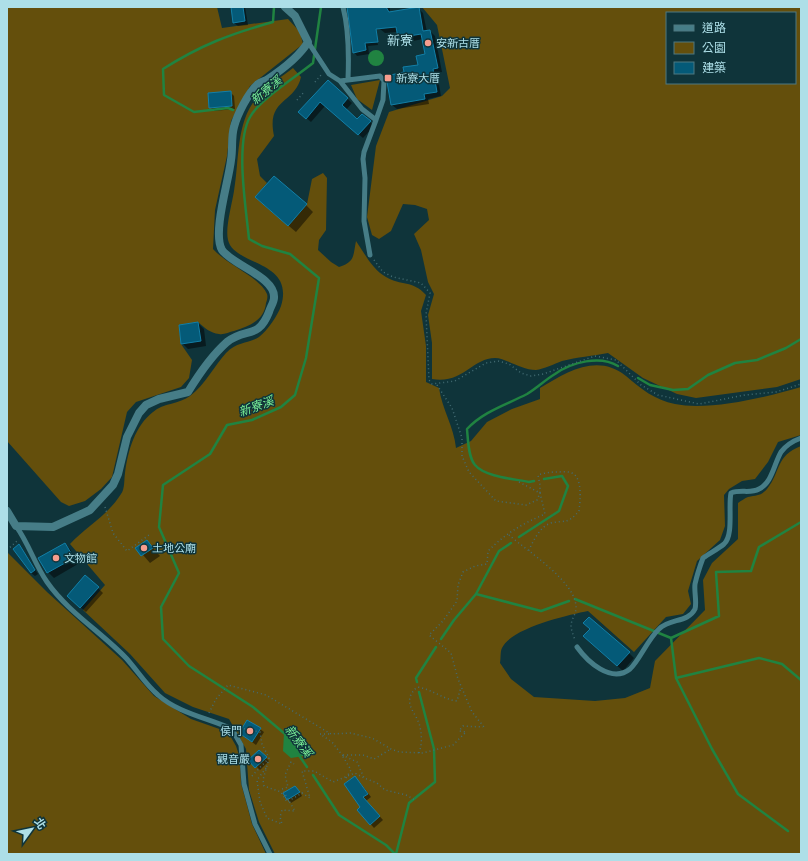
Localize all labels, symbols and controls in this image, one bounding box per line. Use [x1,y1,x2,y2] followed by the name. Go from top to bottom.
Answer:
[666,12,796,84] legend
[702,20,726,35] text: 道路
[387,32,413,49] district label: 新寮
[436,36,480,50] place label: 安新古厝
[423,38,433,48] marker: 安新古厝
[702,40,726,55] text: 公園
[702,60,726,75] text: 建築
[247,71,286,107] water label: 新寮溪
[396,71,440,85] place label: 新寮大厝
[383,73,393,83] marker: 新寮大厝
[237,392,277,419] water label: 新寮溪
[152,541,196,555] place label: 土地公廟
[139,543,149,553] marker: 土地公廟
[64,551,97,565] place label: 文物館
[51,553,61,563] marker: 文物館
[282,722,317,761] water label: 新寮溪
[220,724,242,738] place label: 侯門
[245,726,255,736] marker: 侯門
[217,752,250,766] place label: 觀音嚴
[253,754,263,764] marker: 觀音嚴
[12,809,52,849] north arrow
[32,815,49,832] text: 北

